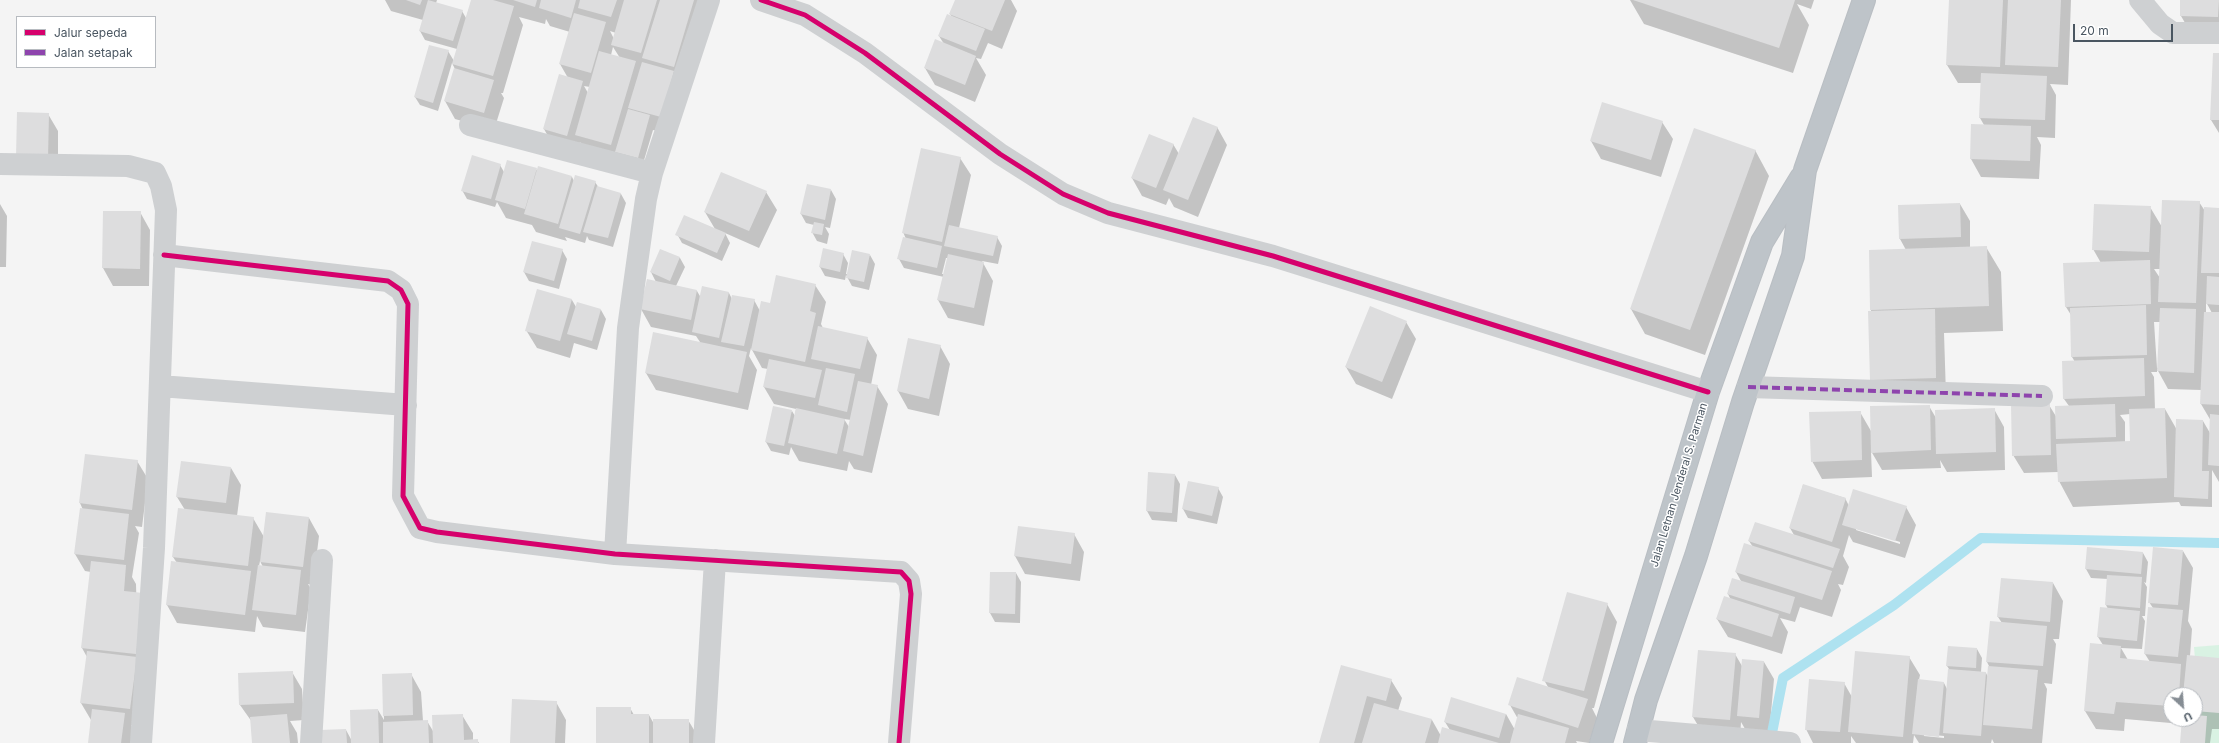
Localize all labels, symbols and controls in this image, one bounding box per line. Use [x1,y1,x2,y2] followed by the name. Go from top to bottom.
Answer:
[16,16,156,68] legend
[2075,16,2175,42] scale bar
[2080,23,2109,38] text: 20 m
[54,25,127,40] text: Jalur sepeda
[54,45,133,60] text: Jalan setapak
[1648,401,1710,569] street label: Jalan Letnan Jenderal S. Parman
[2163,687,2203,727] north arrow
[2181,709,2195,725] text: U

